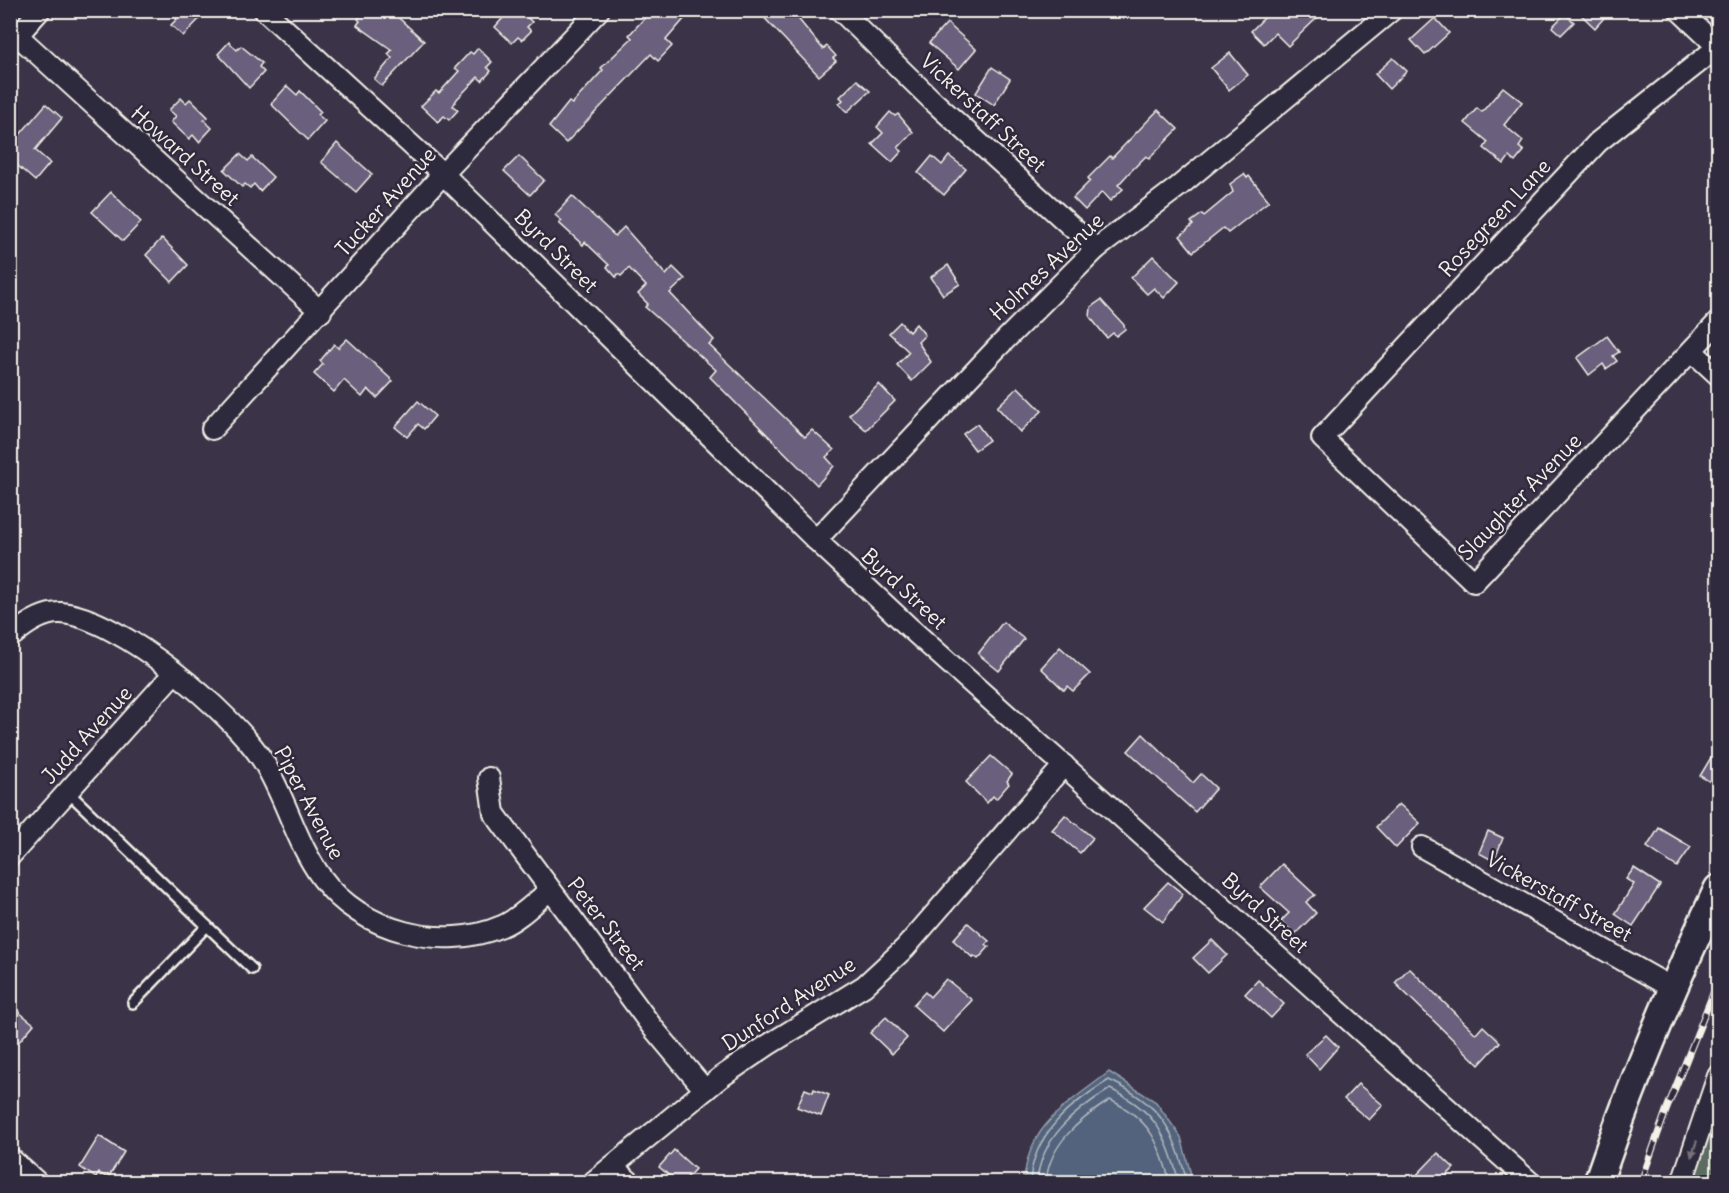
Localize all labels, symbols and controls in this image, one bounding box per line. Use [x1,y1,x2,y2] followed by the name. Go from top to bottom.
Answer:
[915,47,1052,178] street label: Vickerstaff Street
[125,100,245,212] street label: Howard Street
[329,141,442,262] street label: Tucker Avenue
[1433,153,1556,282] street label: Rosegreen Lane
[509,203,604,298] street label: Byrd Street
[984,207,1109,326] street label: Holmes Avenue
[1452,427,1587,566] street label: Slaughter Avenue
[856,542,953,635] street label: Byrd Street
[35,680,138,789] street label: Judd Avenue
[268,741,351,864] street label: Piper Avenue
[1482,845,1637,948] street label: Vickerstaff Street
[1216,867,1314,959] street label: Byrd Street
[562,872,651,976] street label: Peter Street
[717,950,861,1057] street label: Dunford Avenue
[1688,1140,1698,1158] one-way arrow

